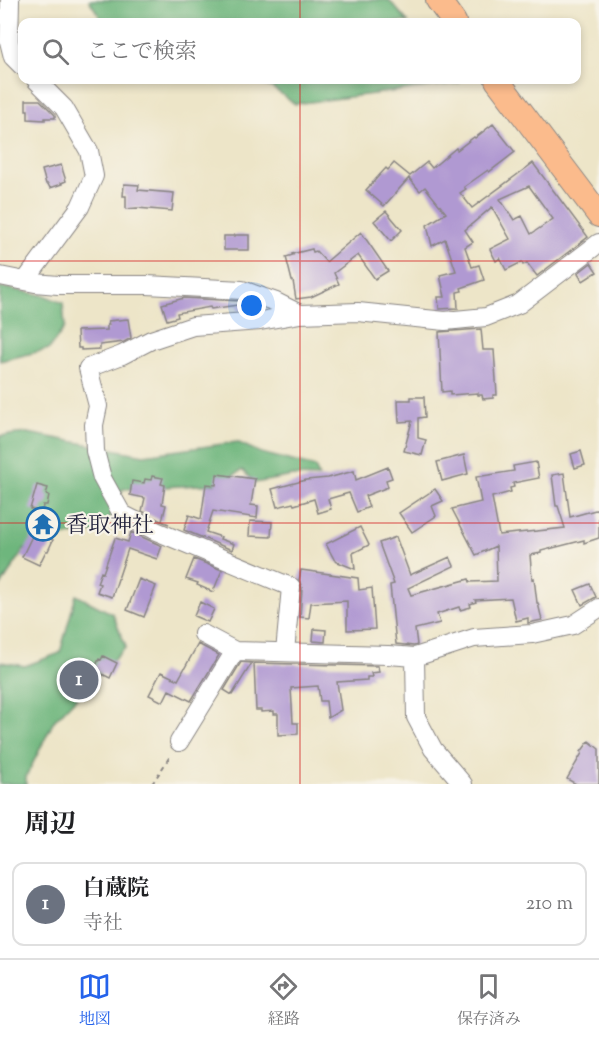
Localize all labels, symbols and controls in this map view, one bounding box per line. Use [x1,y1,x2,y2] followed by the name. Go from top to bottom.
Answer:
[18,18,581,84] search box
[39,35,72,68] icon: search
[87,37,197,69] text: ここで検索
[237,291,266,320] your location
[25,506,61,542] temple icon: 香取神社
[66,511,154,543] place label: 香取神社
[60,658,98,702] pin: 1
[24,807,76,844] text: 周辺
[83,874,149,906] text: 白蔵院
[42,890,49,919] text: 1
[526,890,573,919] text: 210 m
[83,910,123,939] text: 寺社
[78,970,111,1032] tab: 地図
[267,970,300,1032] tab: 経路
[457,970,521,1032] tab: 保存済み

